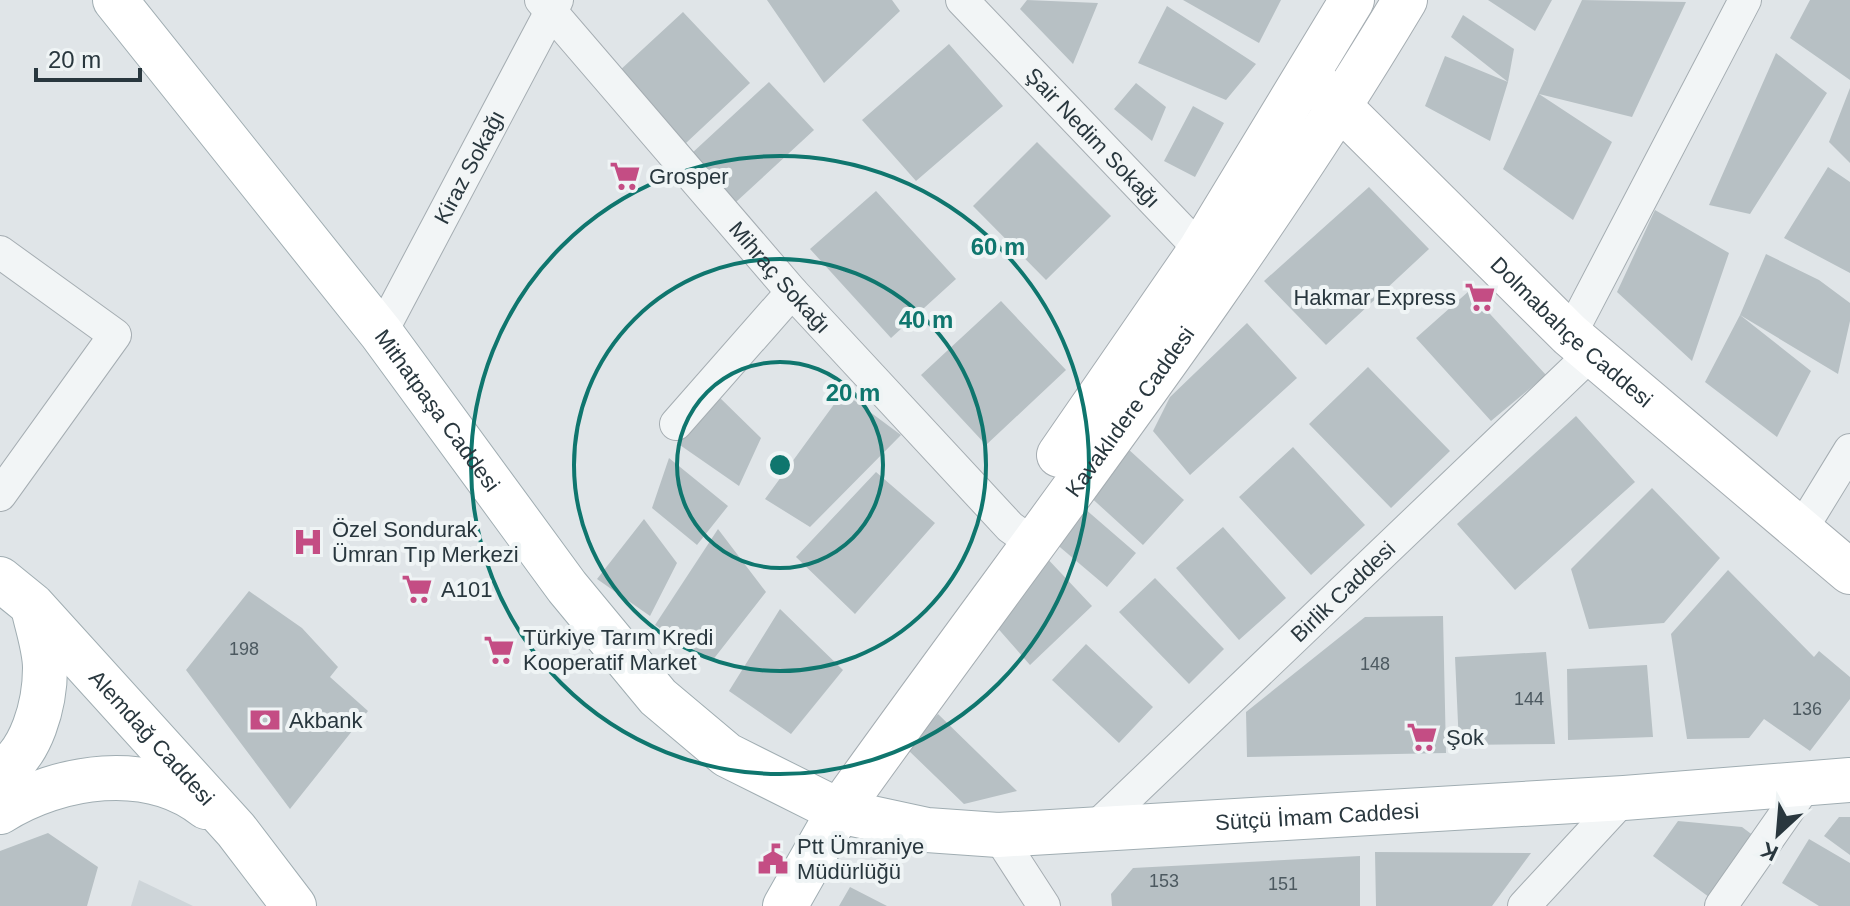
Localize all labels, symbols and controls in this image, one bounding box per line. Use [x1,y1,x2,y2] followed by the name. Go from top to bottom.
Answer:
[36,32,140,82] scale bar
[48,46,101,73] text: 20 m
[1021,62,1166,212] street label: Şair Nedim Sokağı
[429,106,509,228] street label: Kiraz Sokağı
[608,159,642,193] supermarket icon: Grosper
[649,164,728,189] place label: Grosper
[724,216,836,338] street label: Mihraç Sokağı
[971,233,1025,260] text: 60 m
[1486,251,1658,412] street label: Dolmabahçe Caddesi
[1463,280,1497,314] supermarket icon: Hakmar Express
[1293,285,1456,310] place label: Hakmar Express
[899,306,953,333] text: 40 m
[1060,322,1199,501] street label: Kavaklıdere Caddesi
[370,324,505,496] street label: Mithatpaşa Caddesi
[826,379,880,406] text: 20 m
[766,451,794,479] centre of rings
[332,517,519,567] place label: Özel Sondurak Ümran Tıp Merkezi
[291,525,325,559] hospital icon: Özel Sondurak Ümran Tıp Merkezi
[1285,536,1400,647] street label: Birlik Caddesi
[400,572,434,606] supermarket icon: A101
[441,577,492,602] place label: A101
[523,625,713,675] place label: Türkiye Tarım Kredi Kooperatif Market
[482,633,516,667] supermarket icon: Türkiye Tarım Kredi Kooperatif Market
[229,639,259,659] house number: 198
[1360,654,1390,674] house number: 148
[84,665,220,810] street label: Alemdağ Caddesi
[1514,689,1544,709] house number: 144
[1792,699,1822,719] house number: 136
[248,703,282,737] bank icon: Akbank
[289,708,363,733] place label: Akbank
[1405,720,1439,754] supermarket icon: Şok
[1446,725,1485,750] place label: Şok
[1738,794,1818,874] north arrow
[1214,798,1420,835] street label: Sütçü İmam Caddesi
[797,834,924,884] place label: Ptt Ümraniye Müdürlüğü
[1757,837,1782,866] text: K
[756,842,790,876] public building icon: Ptt Ümraniye Müdürlüğü
[1149,871,1179,891] house number: 153
[1268,874,1298,894] house number: 151

